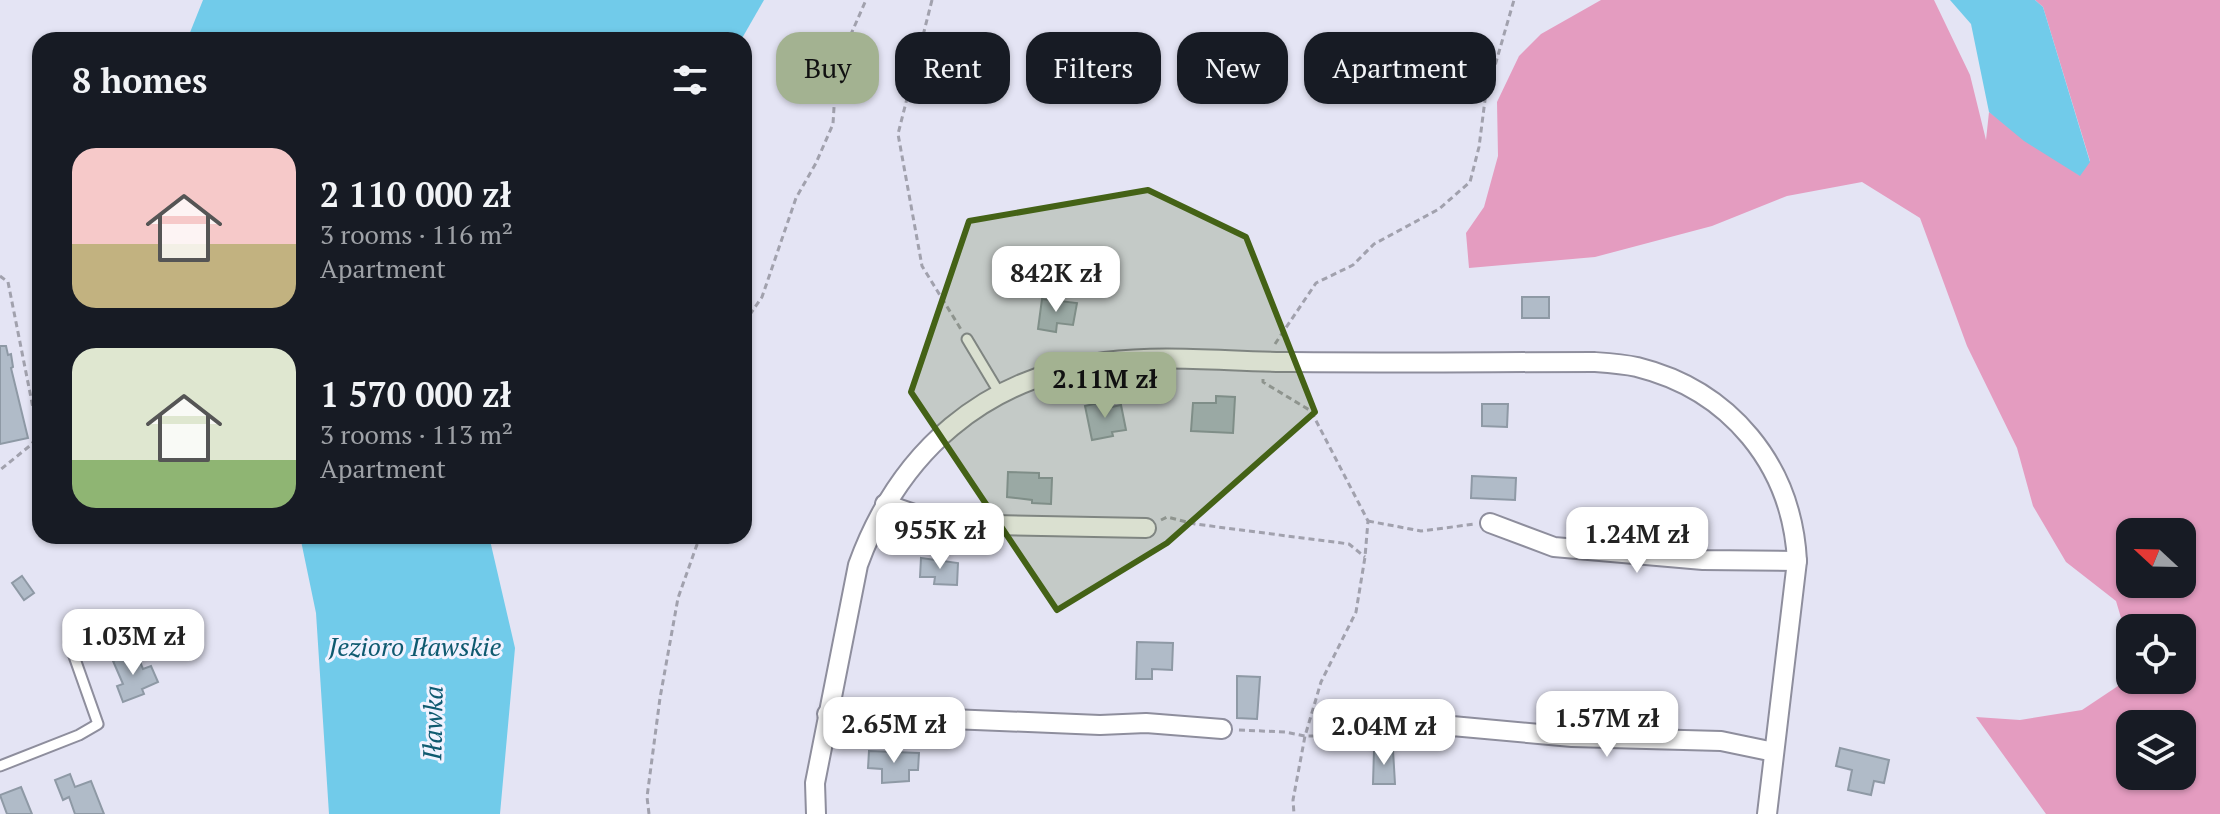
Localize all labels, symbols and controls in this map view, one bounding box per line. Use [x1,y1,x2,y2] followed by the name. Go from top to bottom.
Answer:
[776,32,879,104] chip: Buy
[895,32,1010,104] chip: Rent
[1026,32,1161,104] chip: Filters
[1177,32,1288,104] chip: New
[1304,32,1496,104] chip: Apartment
[72,58,207,103] text: 8 homes
[668,58,712,102] icon: filters
[320,172,512,217] text: 2 110 000 zł
[136,180,232,276] icon: home
[320,217,513,251] text: 3 rooms · 116 m²
[982,246,1130,314] pin: 842K zł
[320,251,446,285] text: Apartment
[1010,255,1102,289] text: 842K zł
[1022,352,1188,420] pin: 2.11M zł
[1052,361,1158,395] text: 2.11M zł
[320,372,512,417] text: 1 570 000 zł
[136,380,232,476] icon: home
[320,417,513,451] text: 3 rooms · 113 m²
[320,451,446,485] text: Apartment
[866,503,1014,571] pin: 955K zł
[1554,507,1720,575] pin: 1.24M zł
[894,512,986,546] text: 955K zł
[1584,516,1690,550] text: 1.24M zł
[2116,518,2196,598] north arrow
[2116,518,2196,790] map controls
[50,609,216,677] pin: 1.03M zł
[2116,614,2196,694] button: locate
[80,618,186,652] text: 1.03M zł
[328,629,501,663] water label: Jezioro Iławskie
[414,685,450,762] water label: Iławka
[1524,691,1690,759] pin: 1.57M zł
[811,697,977,765] pin: 2.65M zł
[1301,699,1467,767] pin: 2.04M zł
[1554,700,1660,734] text: 1.57M zł
[841,706,947,740] text: 2.65M zł
[1331,708,1437,742] text: 2.04M zł
[2116,710,2196,790] button: layers

